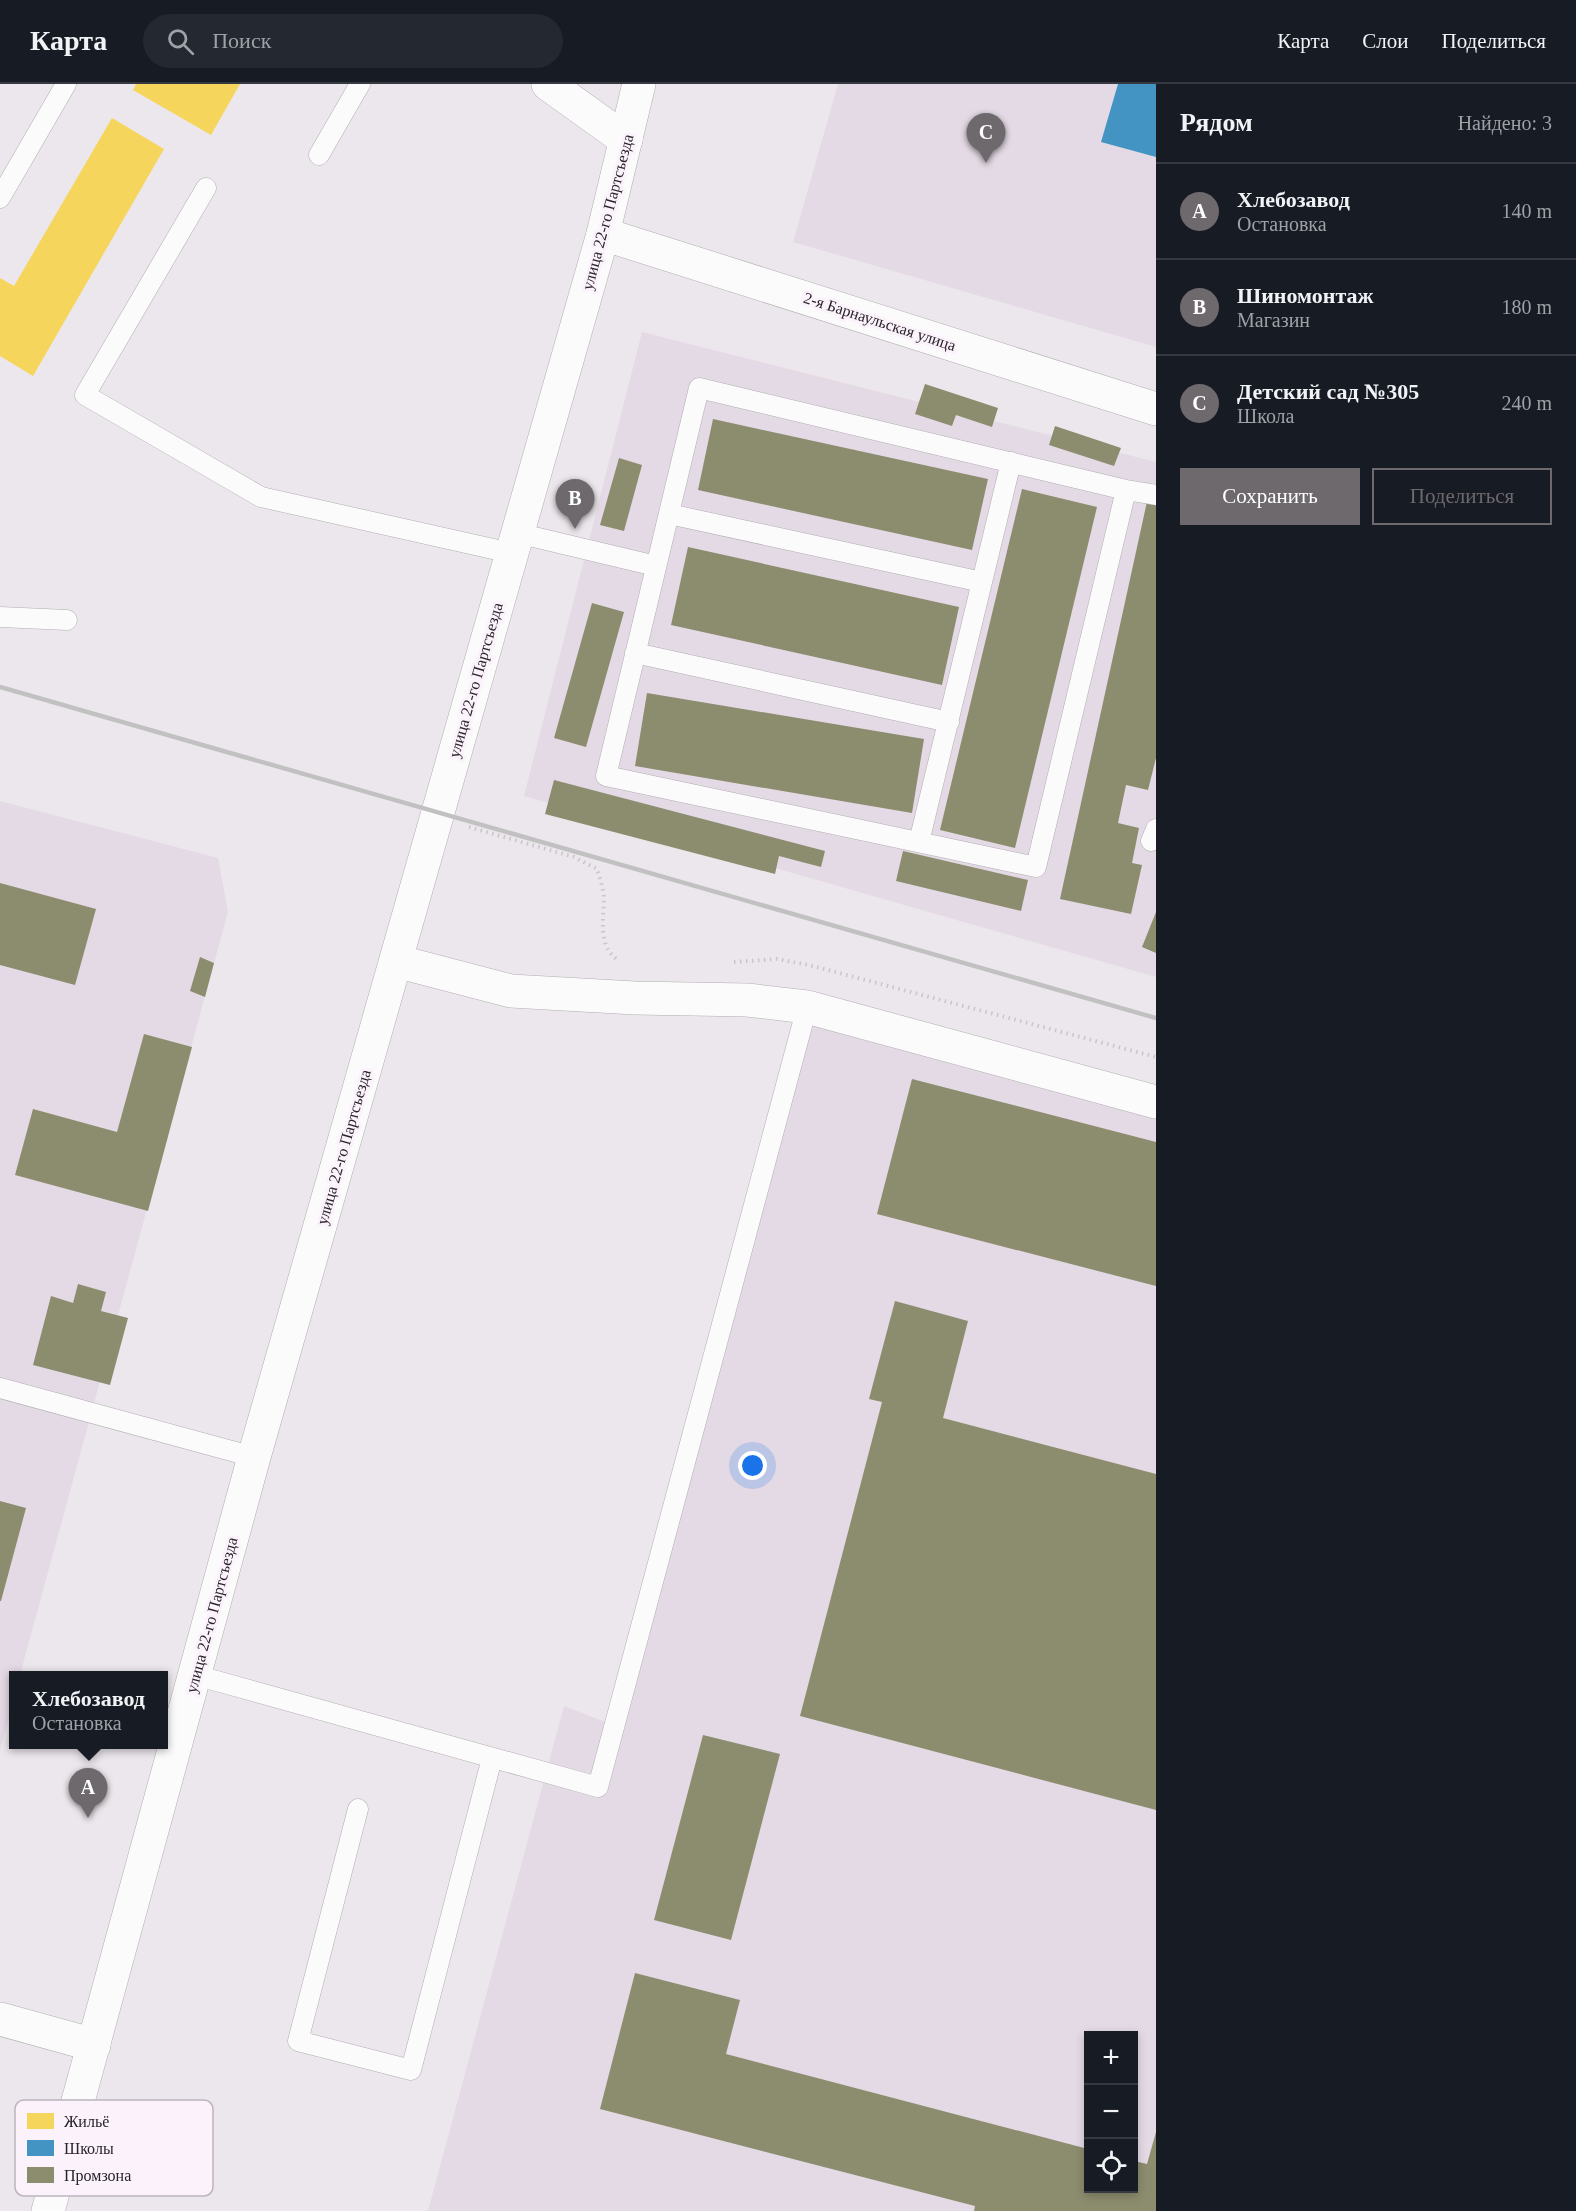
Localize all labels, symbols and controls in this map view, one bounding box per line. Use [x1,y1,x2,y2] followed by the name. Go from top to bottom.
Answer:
[143,14,563,68] search box
[30,25,107,56] text: Карта
[164,25,197,58] icon: search
[212,28,271,53] text: Поиск
[1277,29,1329,53] text: Карта
[1362,29,1408,53] text: Слои
[1441,29,1546,53] text: Поделиться
[1180,108,1253,137] text: Рядом
[1458,112,1552,134] text: Найдено: 3
[966,113,1006,163] pin: C
[578,132,637,292] street label: улица 22-го Партсъезда
[1237,187,1350,212] text: Хлебозавод
[1192,200,1207,222] text: A
[1501,200,1552,222] text: 140 m
[1237,213,1327,235] text: Остановка
[1237,283,1374,308] text: Шиномонтаж
[801,289,958,355] street label: 2-я Барнаульская улица
[1193,296,1206,318] text: B
[1501,296,1552,318] text: 180 m
[1237,309,1310,331] text: Магазин
[1237,379,1419,404] text: Детский сад №305
[1192,392,1207,414] text: C
[1501,392,1552,414] text: 240 m
[1237,405,1294,427] text: Школа
[1180,468,1360,525] button: Сохранить
[1372,468,1552,525] button: Поделиться
[556,480,594,529] pin: B
[445,601,507,760] street label: улица 22-го Партсъезда
[313,1068,375,1227] street label: улица 22-го Партсъезда
[738,1451,767,1480] your location
[182,1535,241,1695] street label: улица 22-го Партсъезда
[9,1671,168,1749] popup
[32,1686,145,1711] text: Хлебозавод
[32,1712,122,1734] text: Остановка
[68,1768,107,1818] pin: A
[1084,2031,1138,2193] map controls
[1084,2031,1138,2085] button: +
[1084,2085,1138,2139] button: −
[15,2100,213,2196] legend
[64,2113,109,2130] text: Жильё
[1084,2139,1138,2193] button: locate
[64,2140,114,2157] text: Школы
[64,2167,131,2185] text: Промзона

